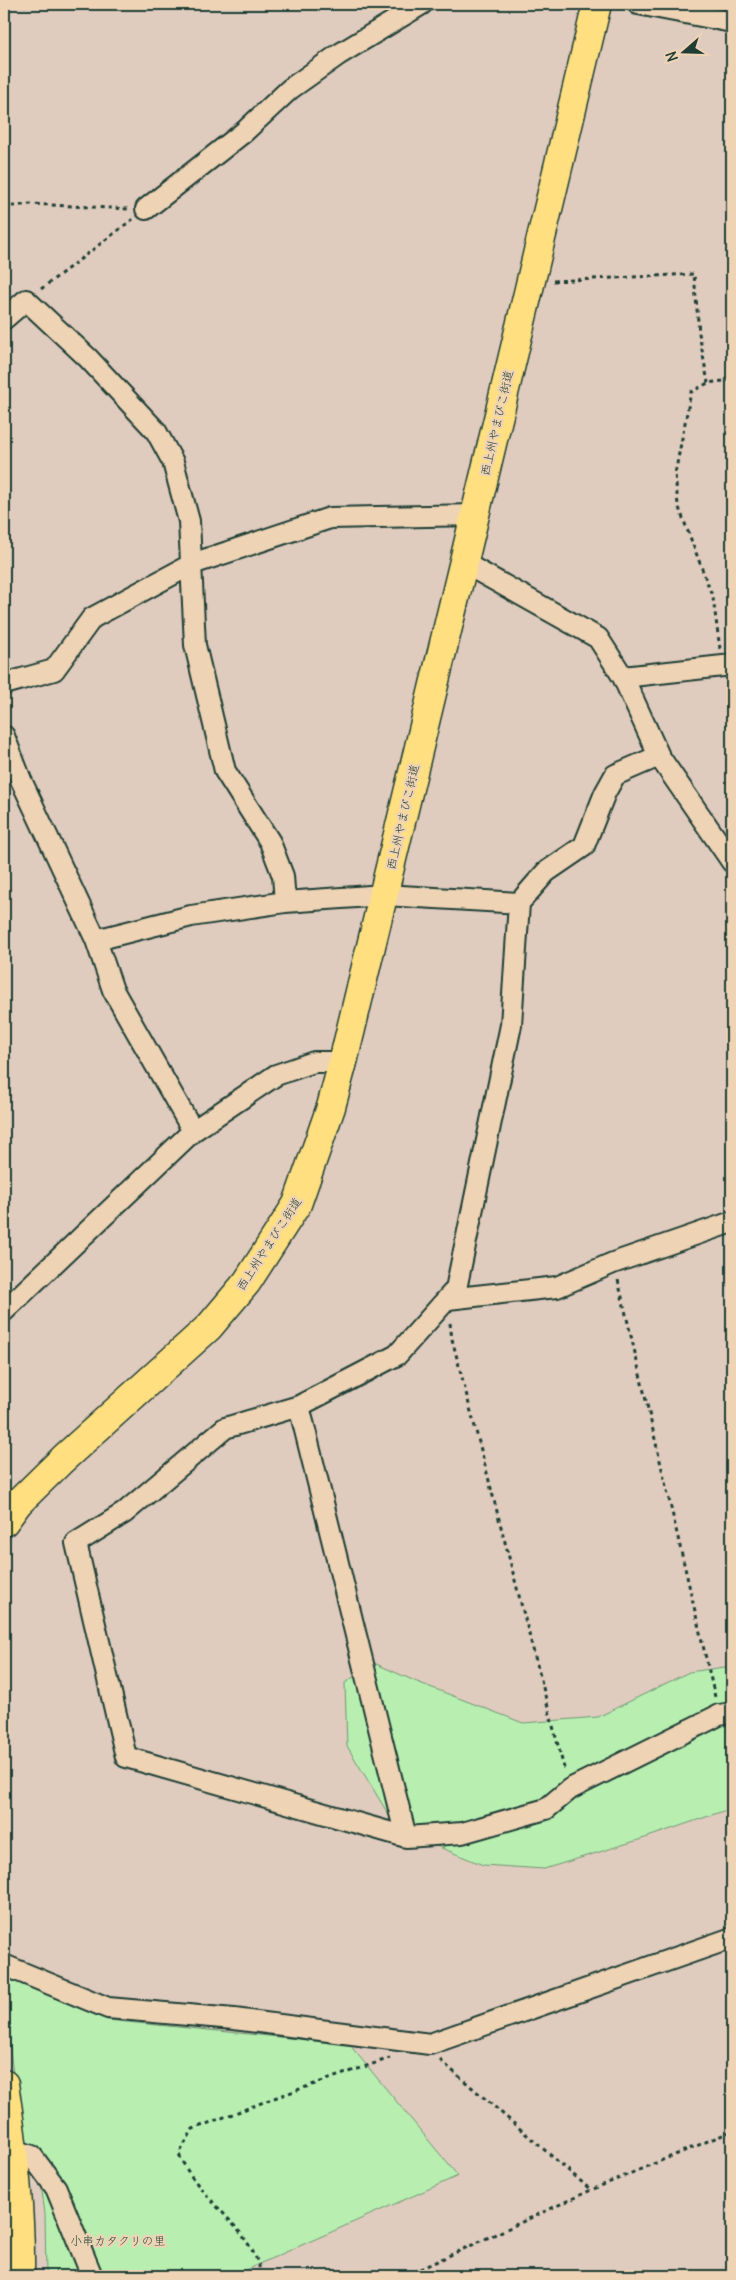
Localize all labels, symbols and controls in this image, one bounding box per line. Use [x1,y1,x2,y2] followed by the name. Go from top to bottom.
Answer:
[658,28,708,78] north arrow
[662,49,682,64] text: N
[477,369,516,477] street label: 西上州やまびこ街道
[383,763,422,871] street label: 西上州やまびこ街道
[233,1194,304,1293] street label: 西上州やまびこ街道
[70,2233,166,2248] park label: 小串カタクリの里

